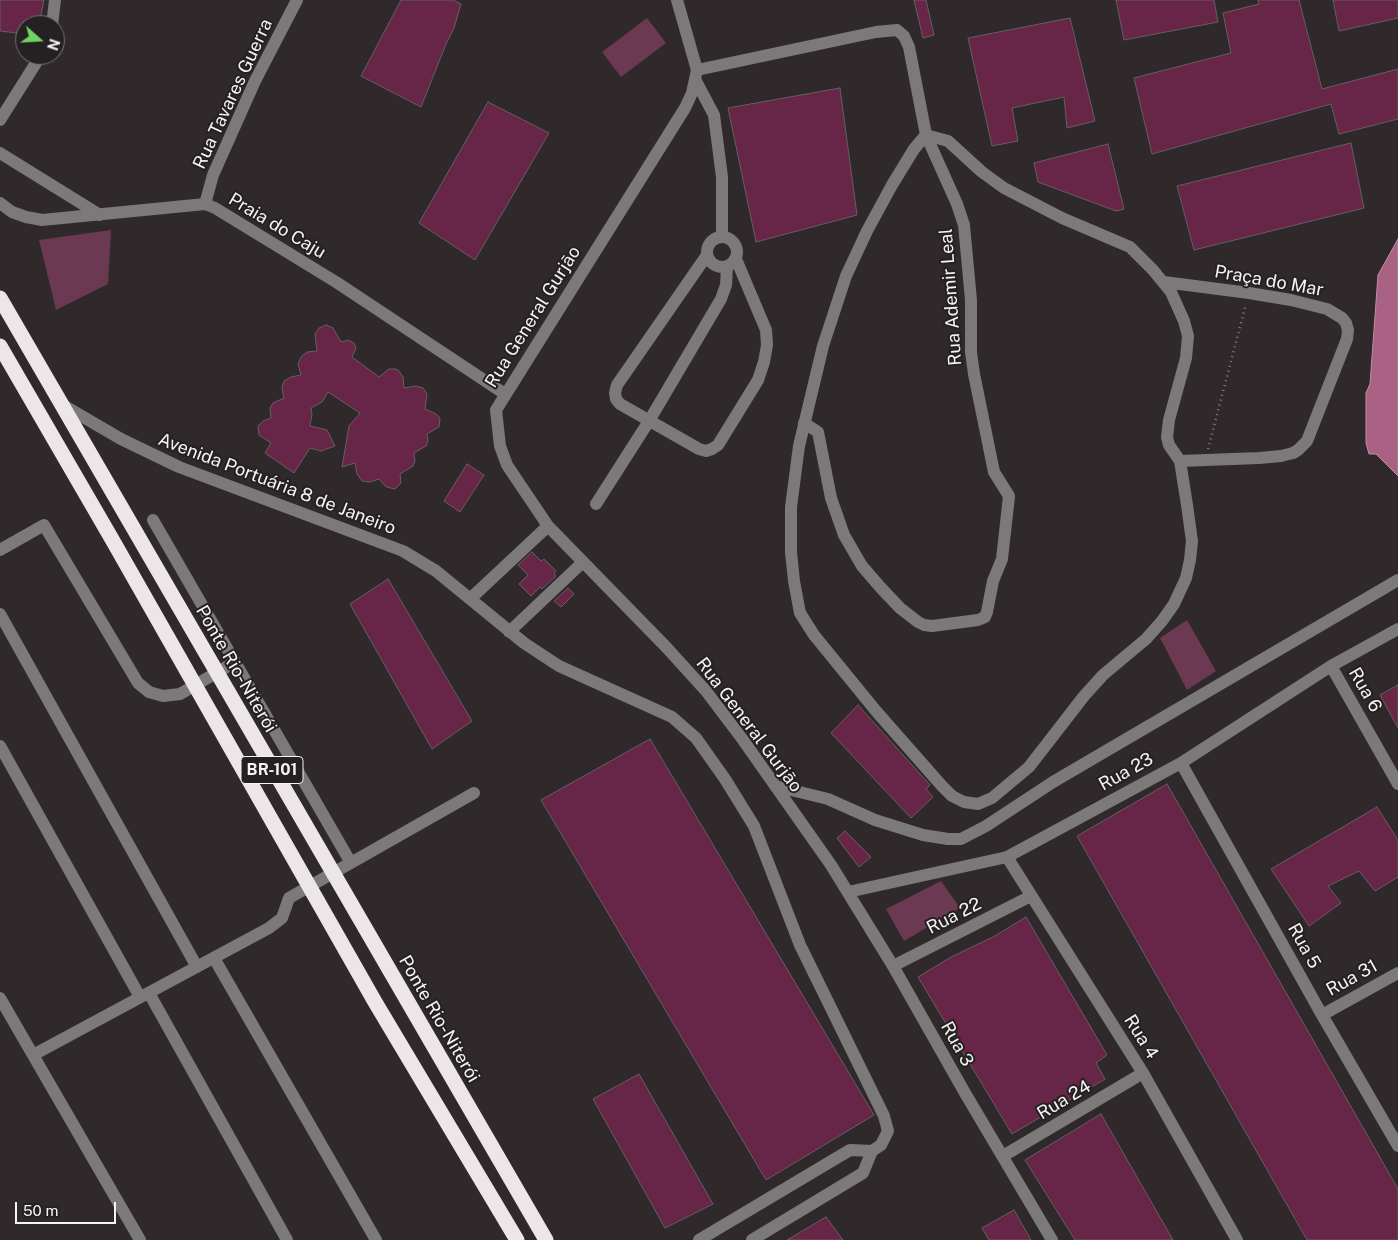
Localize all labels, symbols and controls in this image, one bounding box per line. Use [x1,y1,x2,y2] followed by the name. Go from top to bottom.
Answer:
[15,15,65,65] north arrow
[189,16,277,172] street label: Rua Tavares Guerra
[44,37,63,52] text: N
[224,189,330,263] street label: Praia do Caju
[935,228,967,366] street label: Rua Ademir Leal
[481,242,585,392] street label: Rua General Gurjão
[1213,261,1325,301] street label: Praça do Mar
[155,429,399,539] street label: Avenida Portuária 8 de Janeiro
[191,602,281,736] street label: Ponte Rio-Niterói
[691,653,807,797] street label: Rua General Gurjão
[1344,664,1386,716] street label: Rua 6
[1095,748,1157,796] street label: Rua 23
[241,756,303,784] road number: BR-101
[923,893,985,939] street label: Rua 22
[1283,920,1325,972] street label: Rua 5
[394,952,484,1086] street label: Ponte Rio-Niterói
[1323,955,1381,1001] street label: Rua 31
[1119,1011,1163,1063] street label: Rua 4
[936,1018,978,1070] street label: Rua 3
[1033,1076,1095,1124] street label: Rua 24
[18,1192,119,1224] scale bar
[23,1202,58,1219] text: 50 m

